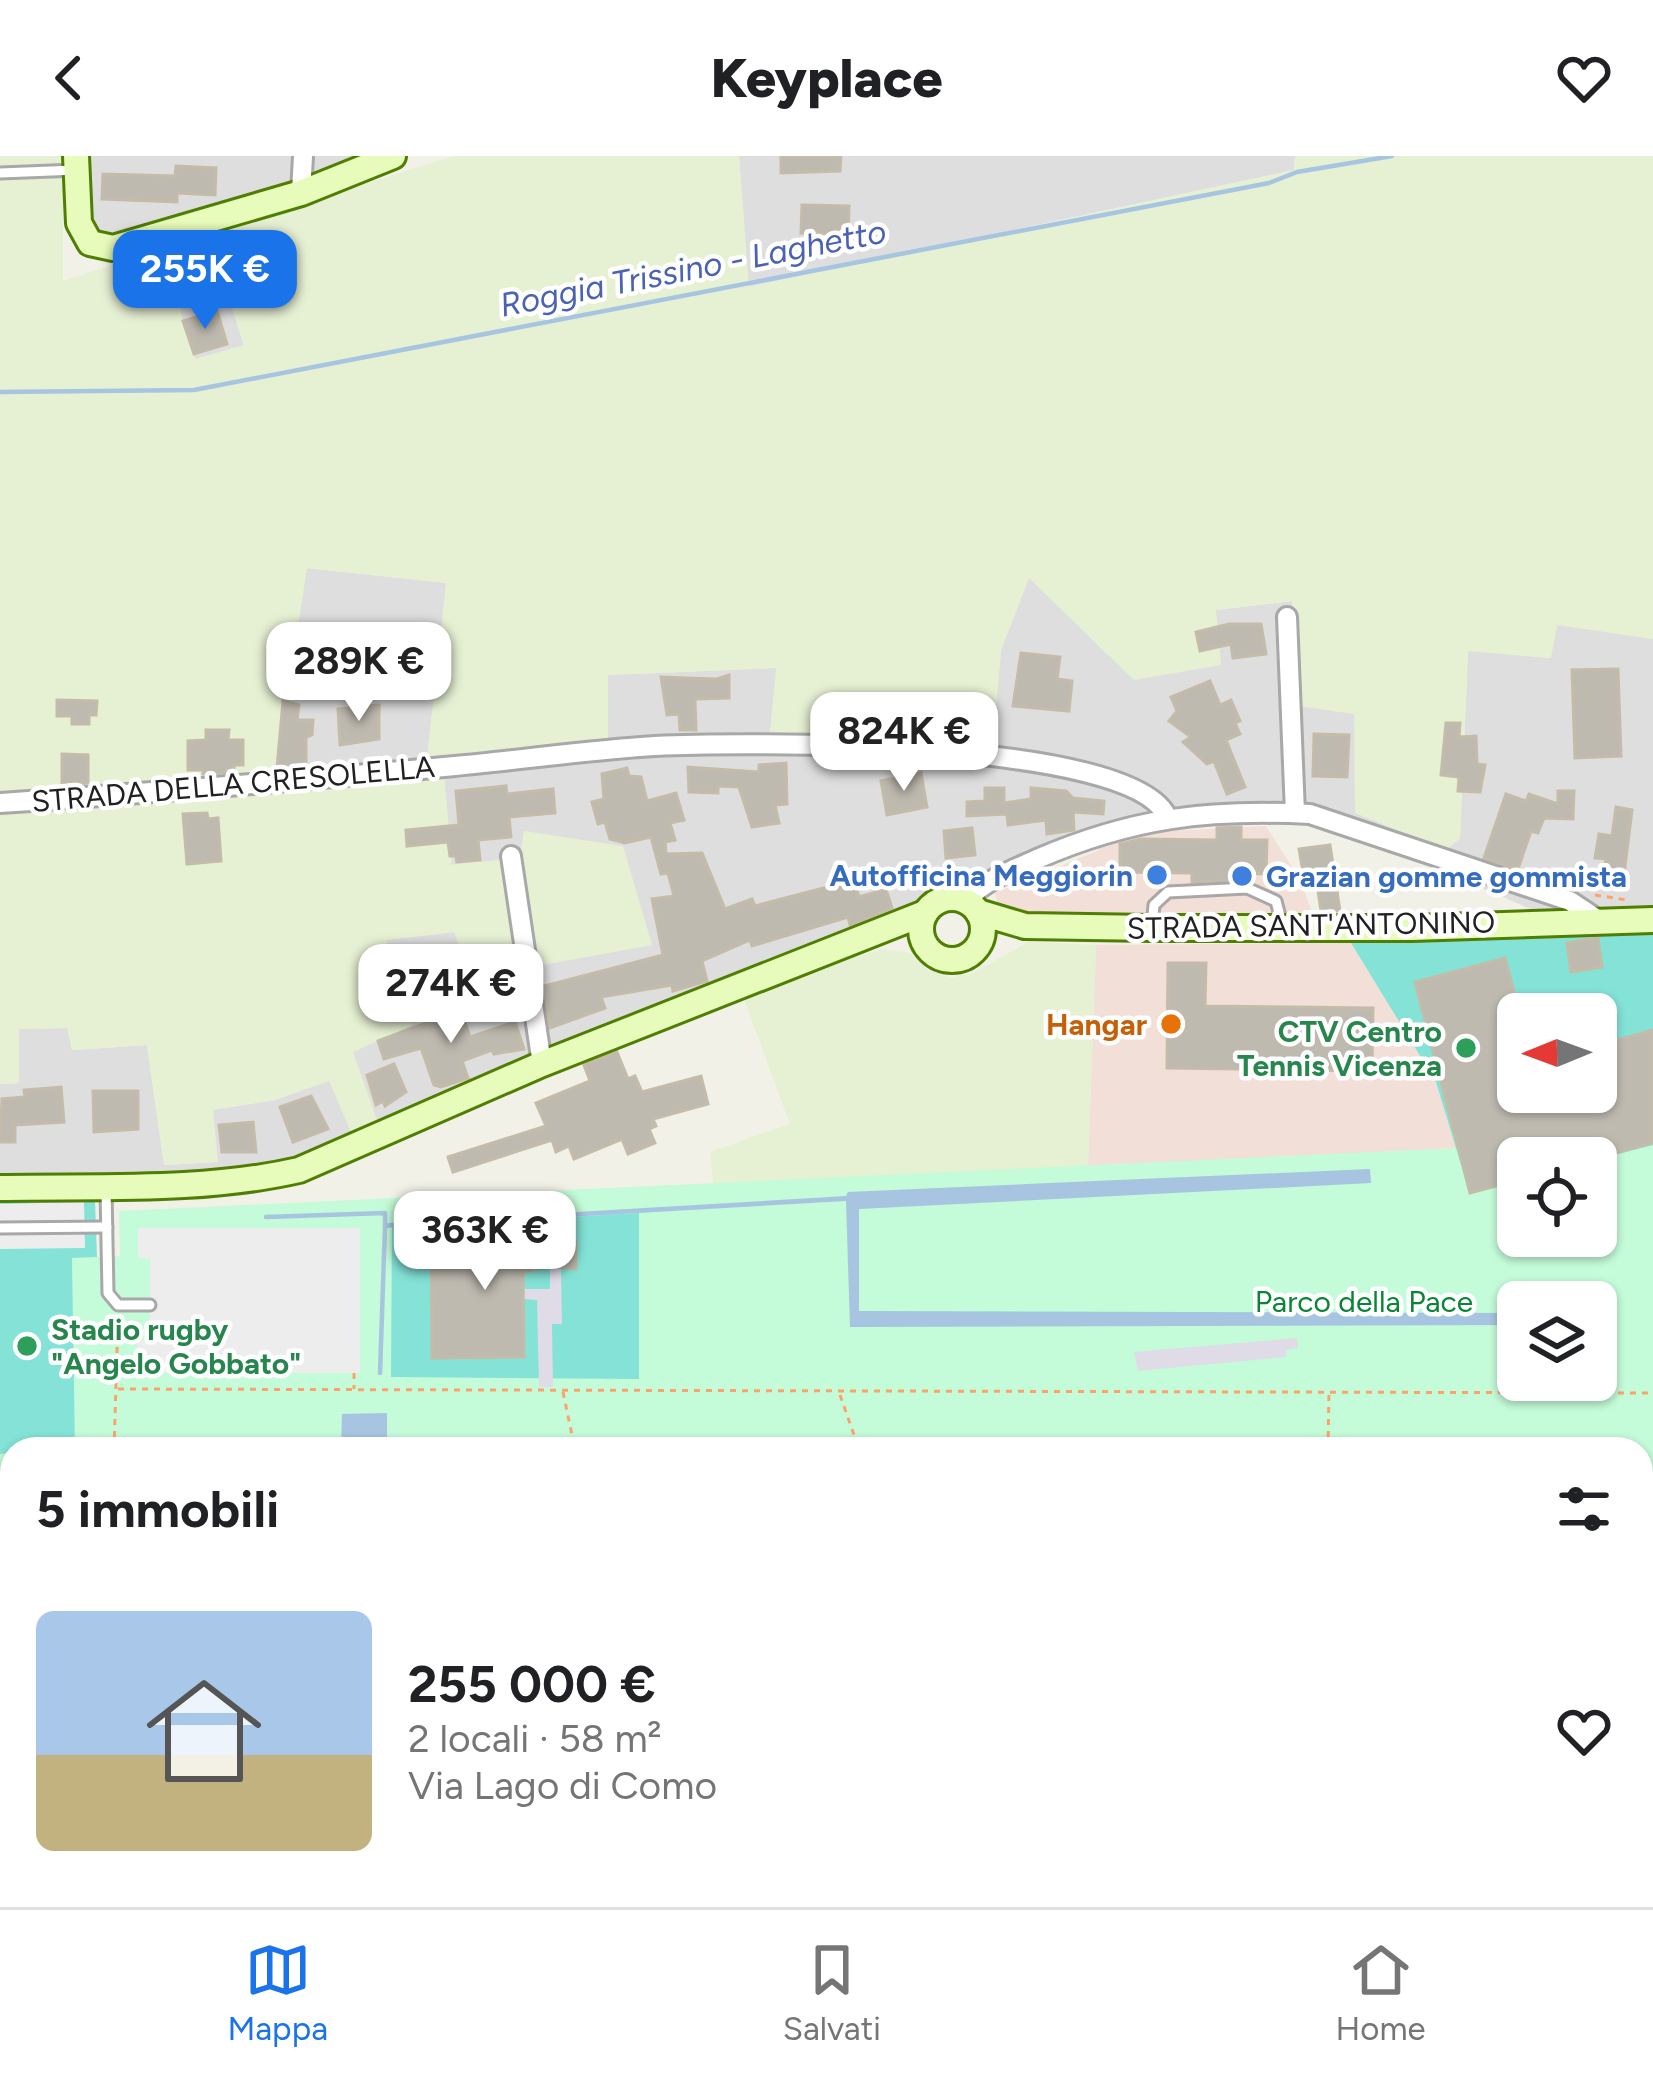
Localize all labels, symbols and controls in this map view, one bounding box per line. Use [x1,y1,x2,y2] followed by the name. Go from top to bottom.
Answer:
[36,45,102,111] icon: back
[1551,45,1617,111] icon: heart
[711,46,942,111] text: Keyplace
[497,211,889,325] water label: Roggia Trissino - Laghetto
[107,230,303,332] pin: 255K €
[140,245,270,292] text: 255K €
[261,622,457,724] pin: 289K €
[293,637,425,684] text: 289K €
[806,692,1002,794] pin: 824K €
[837,707,971,754] text: 824K €
[30,748,437,820] street label: STRADA DELLA CRESOLELLA
[830,857,1133,894] place label: Autofficina Meggiorin
[1266,858,1627,895] place label: Grazian gomme gommista
[1144,862,1170,888] marker: Autofficina Meggiorin
[1229,863,1255,889] marker: Grazian gomme gommista
[1127,903,1495,947] street label: STRADA SANT'ANTONINO
[353,944,549,1046] pin: 274K €
[385,959,517,1006] text: 274K €
[1497,993,1617,1113] north arrow
[1497,993,1617,1401] map controls
[1046,1006,1147,1043] place label: Hangar
[1158,1011,1184,1037] marker: Hangar
[1237,1013,1442,1084] place label: CTV Centro Tennis Vicenza
[1453,1035,1479,1061] marker: CTV Centro Tennis Vicenza
[1497,1137,1617,1257] button: locate
[387,1191,583,1293] pin: 363K €
[421,1206,549,1253] text: 363K €
[1497,1281,1617,1401] button: layers
[1255,1283,1473,1320] park label: Parco della Pace
[51,1311,301,1382] place label: Stadio rugby "Angelo Gobbato"
[14,1333,40,1359] marker: Stadio rugby "Angelo Gobbato"
[1551,1476,1617,1542] icon: filters
[36,1479,279,1540] text: 5 immobili
[408,1654,656,1715] text: 255 000 €
[132,1659,276,1803] icon: home
[1551,1698,1617,1764] icon: heart
[408,1715,662,1762] text: 2 locali · 58 m²
[408,1762,717,1809] text: Via Lago di Como
[227,1937,328,2048] tab: Mappa
[783,1937,881,2048] tab: Salvati
[1336,1937,1426,2048] tab: Home

